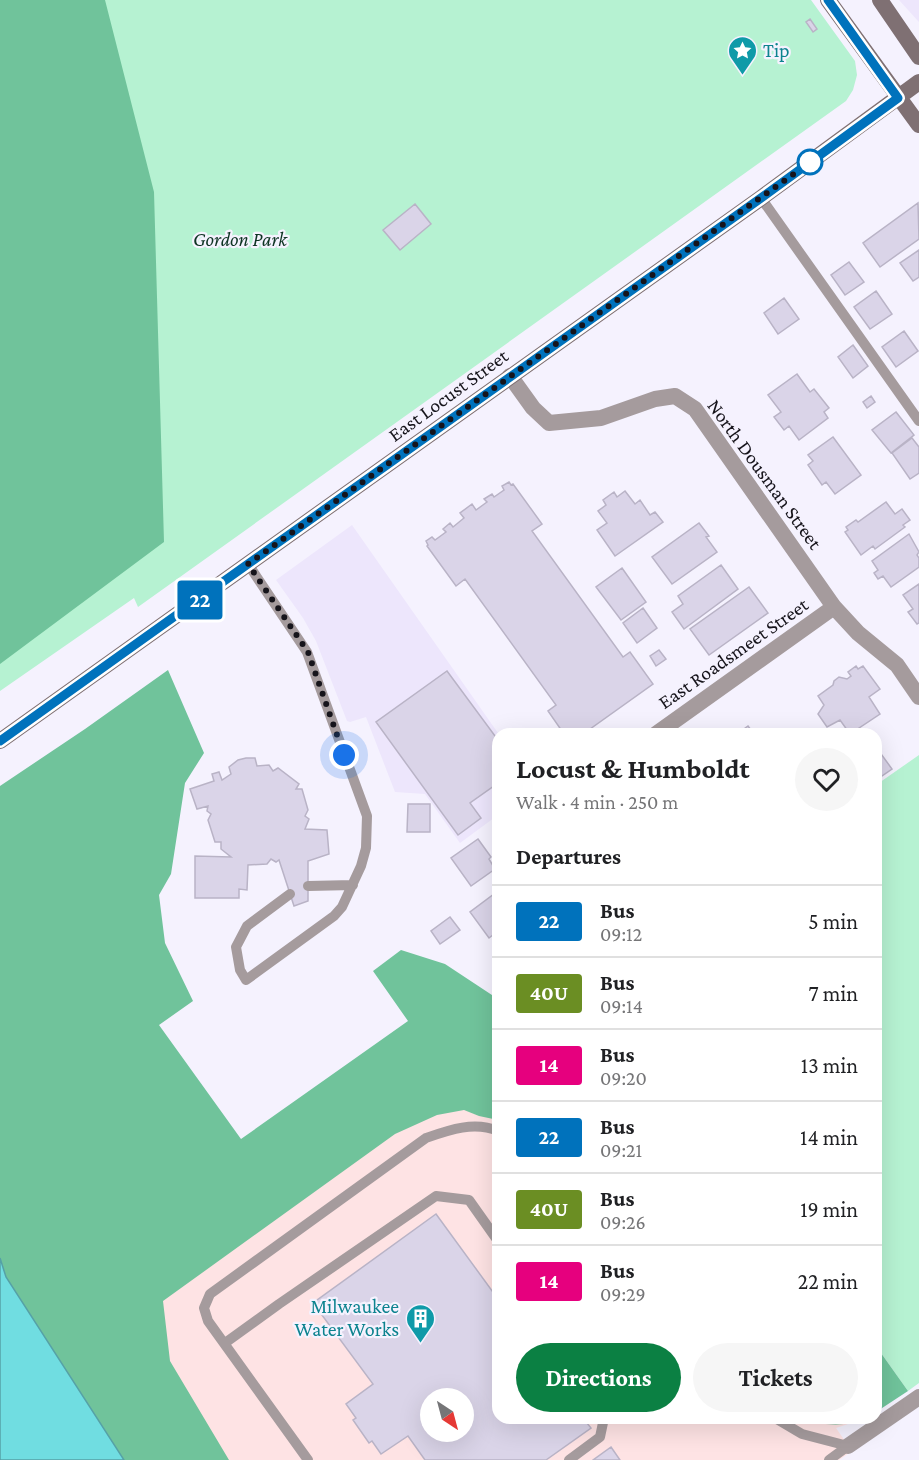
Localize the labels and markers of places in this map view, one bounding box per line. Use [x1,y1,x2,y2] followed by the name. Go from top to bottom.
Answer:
[726,34,758,76] place icon: Tip
[763,39,790,62] place label: Tip
[797,149,823,175] unlabelled marker
[294,1295,399,1340] place label: Milwaukee Water Works
[404,1302,436,1344] building icon: Milwaukee Water Works

